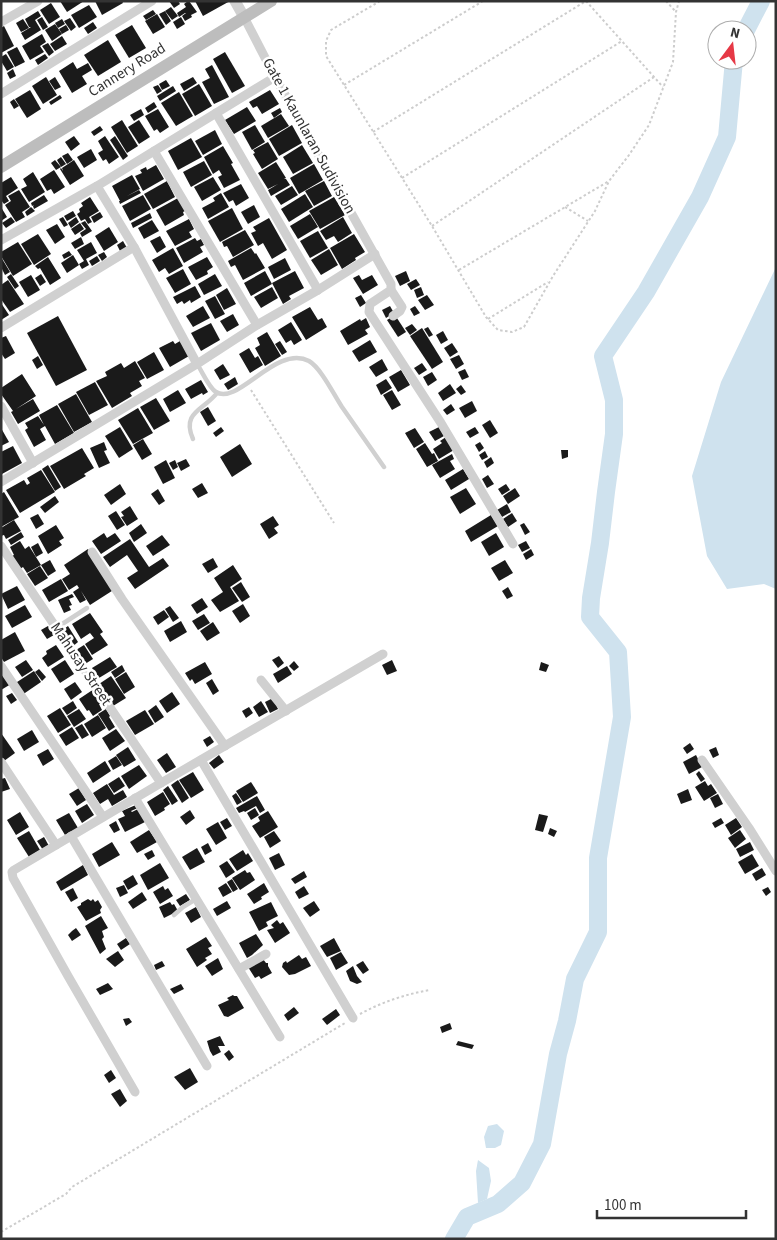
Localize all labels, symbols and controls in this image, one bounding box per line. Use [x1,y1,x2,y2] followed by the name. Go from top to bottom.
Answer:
[707,20,757,70] north arrow
[728,23,742,44] text: N
[84,38,170,102] street label: Cannery Road
[257,54,361,218] street label: Gate 1 Kaunlaran Sudivision
[45,618,117,710] street label: Mahusay Street
[597,1188,746,1220] scale bar
[604,1195,642,1216] text: 100 m

